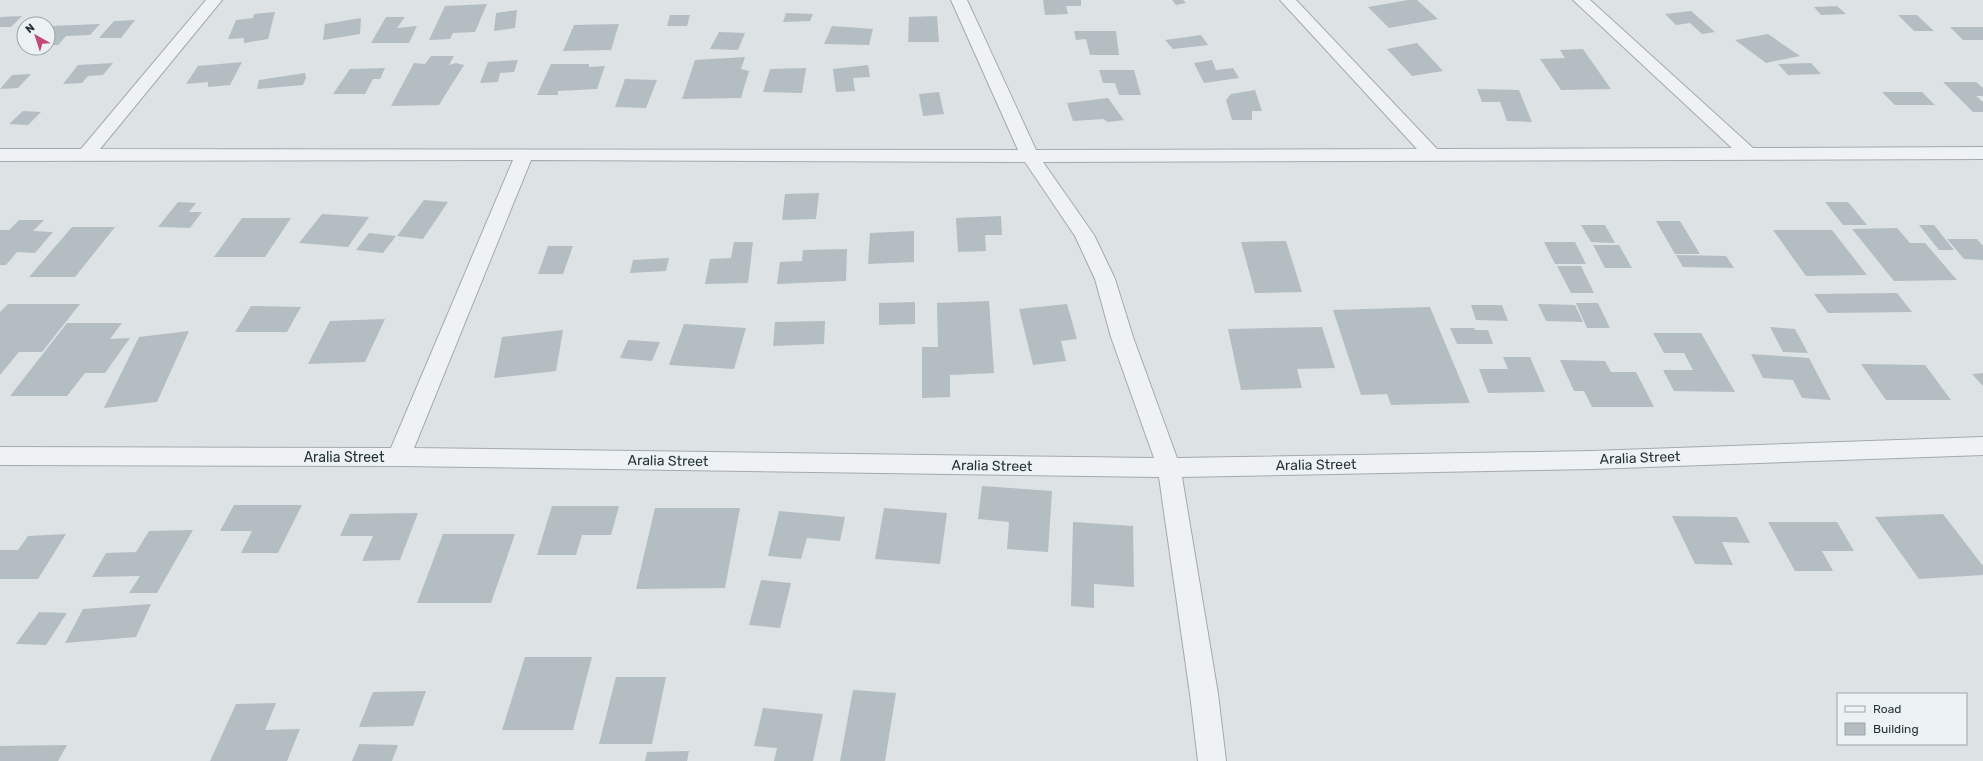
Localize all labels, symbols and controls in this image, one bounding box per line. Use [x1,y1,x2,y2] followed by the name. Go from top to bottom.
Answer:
[16,16,56,56] north arrow
[23,21,37,36] text: N
[1599,448,1681,468] street label: Aralia Street
[304,449,385,466] street label: Aralia Street
[627,452,709,470] street label: Aralia Street
[1275,456,1357,474] street label: Aralia Street
[951,457,1033,475] street label: Aralia Street
[1837,693,1967,745] legend
[1873,702,1901,716] text: Road
[1873,722,1919,736] text: Building

